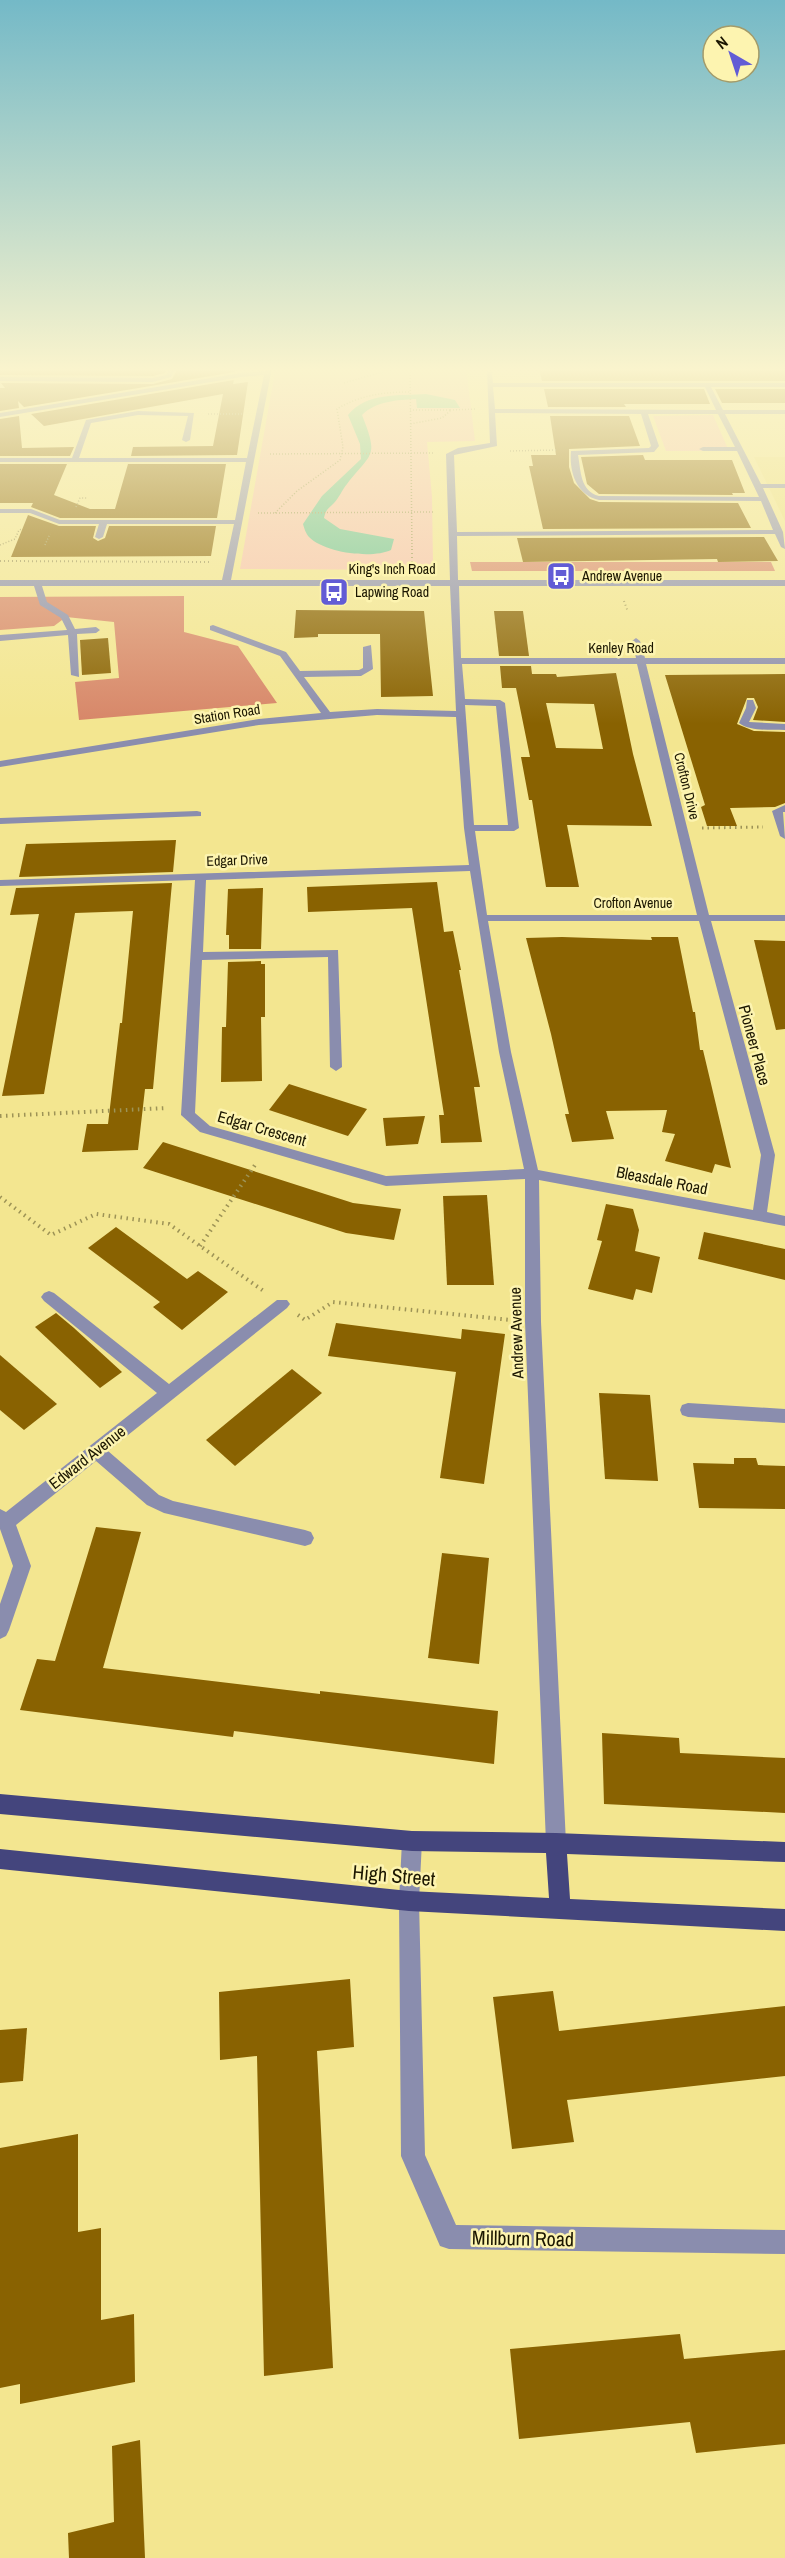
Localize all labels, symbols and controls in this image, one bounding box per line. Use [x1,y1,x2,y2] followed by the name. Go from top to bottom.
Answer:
[701,24,761,84] north arrow
[711,31,732,54] text: N
[348,560,436,578] street label: King's Inch Road
[545,560,577,592] bus stop icon: Andrew Avenue
[581,567,662,585] place label: Andrew Avenue
[318,576,350,608] bus stop icon: Lapwing Road
[355,583,429,601] place label: Lapwing Road
[588,639,654,657] street label: Kenley Road
[192,700,262,728] street label: Station Road
[670,751,704,821] street label: Crofton Drive
[206,850,268,870] street label: Edgar Drive
[594,894,672,912] street label: Crofton Avenue
[734,1002,776,1088] street label: Pioneer Place
[215,1105,309,1151] street label: Edgar Crescent
[614,1160,710,1200] street label: Bleasdale Road
[503,1287,529,1380] street label: Andrew Avenue
[44,1420,130,1494] street label: Edward Avenue
[351,1858,437,1892] street label: High Street
[472,2224,574,2252] street label: Millburn Road

